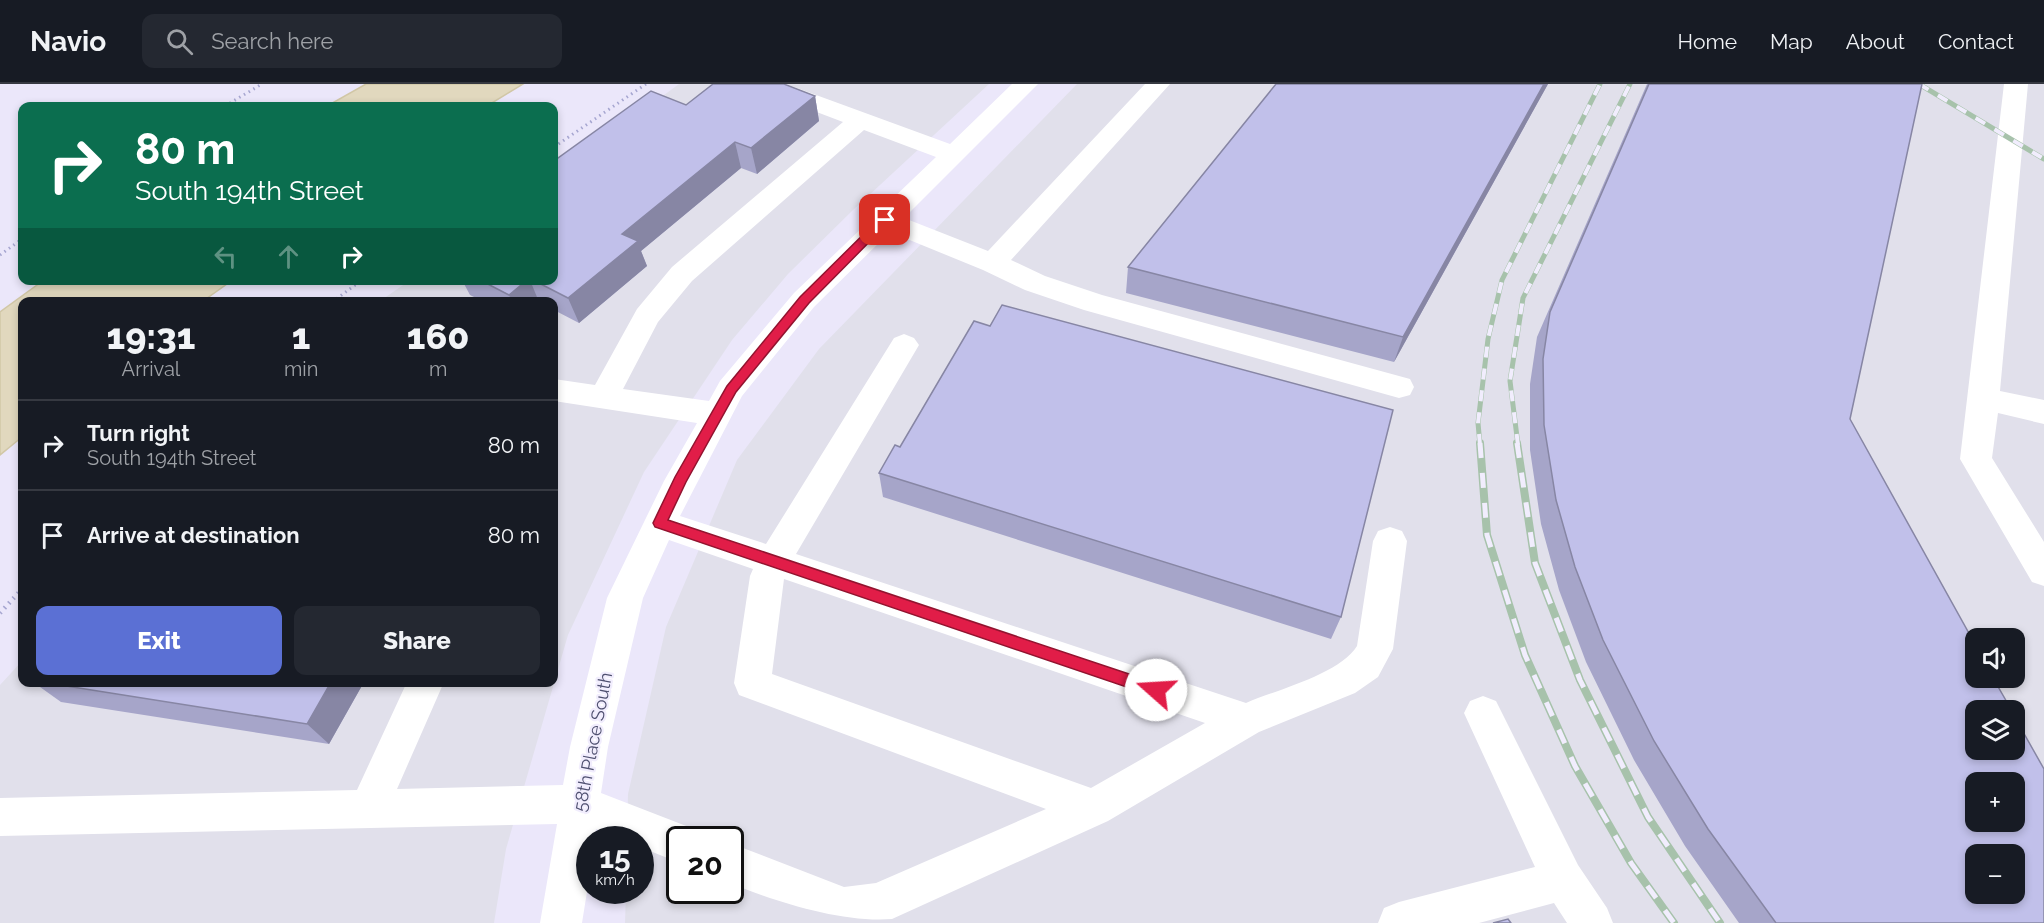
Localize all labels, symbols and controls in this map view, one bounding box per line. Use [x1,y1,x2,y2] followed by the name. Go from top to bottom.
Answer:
[142,14,562,68] search box
[30,25,106,58] text: Navio
[163,25,196,58] icon: search
[211,28,333,54] text: Search here
[1678,29,1737,54] text: Home
[1770,29,1813,54] text: Map
[1846,29,1905,54] text: About
[1938,29,2014,54] text: Contact
[135,125,235,174] text: 80 m
[36,126,114,204] icon: right
[135,175,364,206] text: South 194th Street
[859,194,910,245] pin
[868,203,901,236] icon: arrive
[209,240,242,273] icon: left
[272,240,305,273] icon: ahead
[335,240,368,273] icon: right
[107,315,195,357] text: 19:31
[292,315,310,357] text: 1
[407,315,469,357] text: 160
[122,357,180,381] text: Arrival
[284,357,318,381] text: min
[429,357,447,381] text: m
[87,420,190,446] text: Turn right
[36,429,69,462] icon: right
[488,432,540,458] text: 80 m
[87,446,257,470] text: South 194th Street
[36,519,69,552] icon: arrive
[87,522,300,548] text: Arrive at destination
[488,522,540,548] text: 80 m
[36,606,282,675] button: Exit
[294,606,540,675] button: Share
[1965,628,2025,904] map controls
[1965,628,2025,688] button: sound
[1124,658,1188,722] position arrow
[569,671,616,813] street label: 58th Place South
[1965,700,2025,760] button: layers
[1965,772,2025,832] button: +
[666,826,744,904] speed limit sign: 20
[599,840,631,875] text: 15
[1965,844,2025,904] button: −
[595,871,635,889] text: km/h

